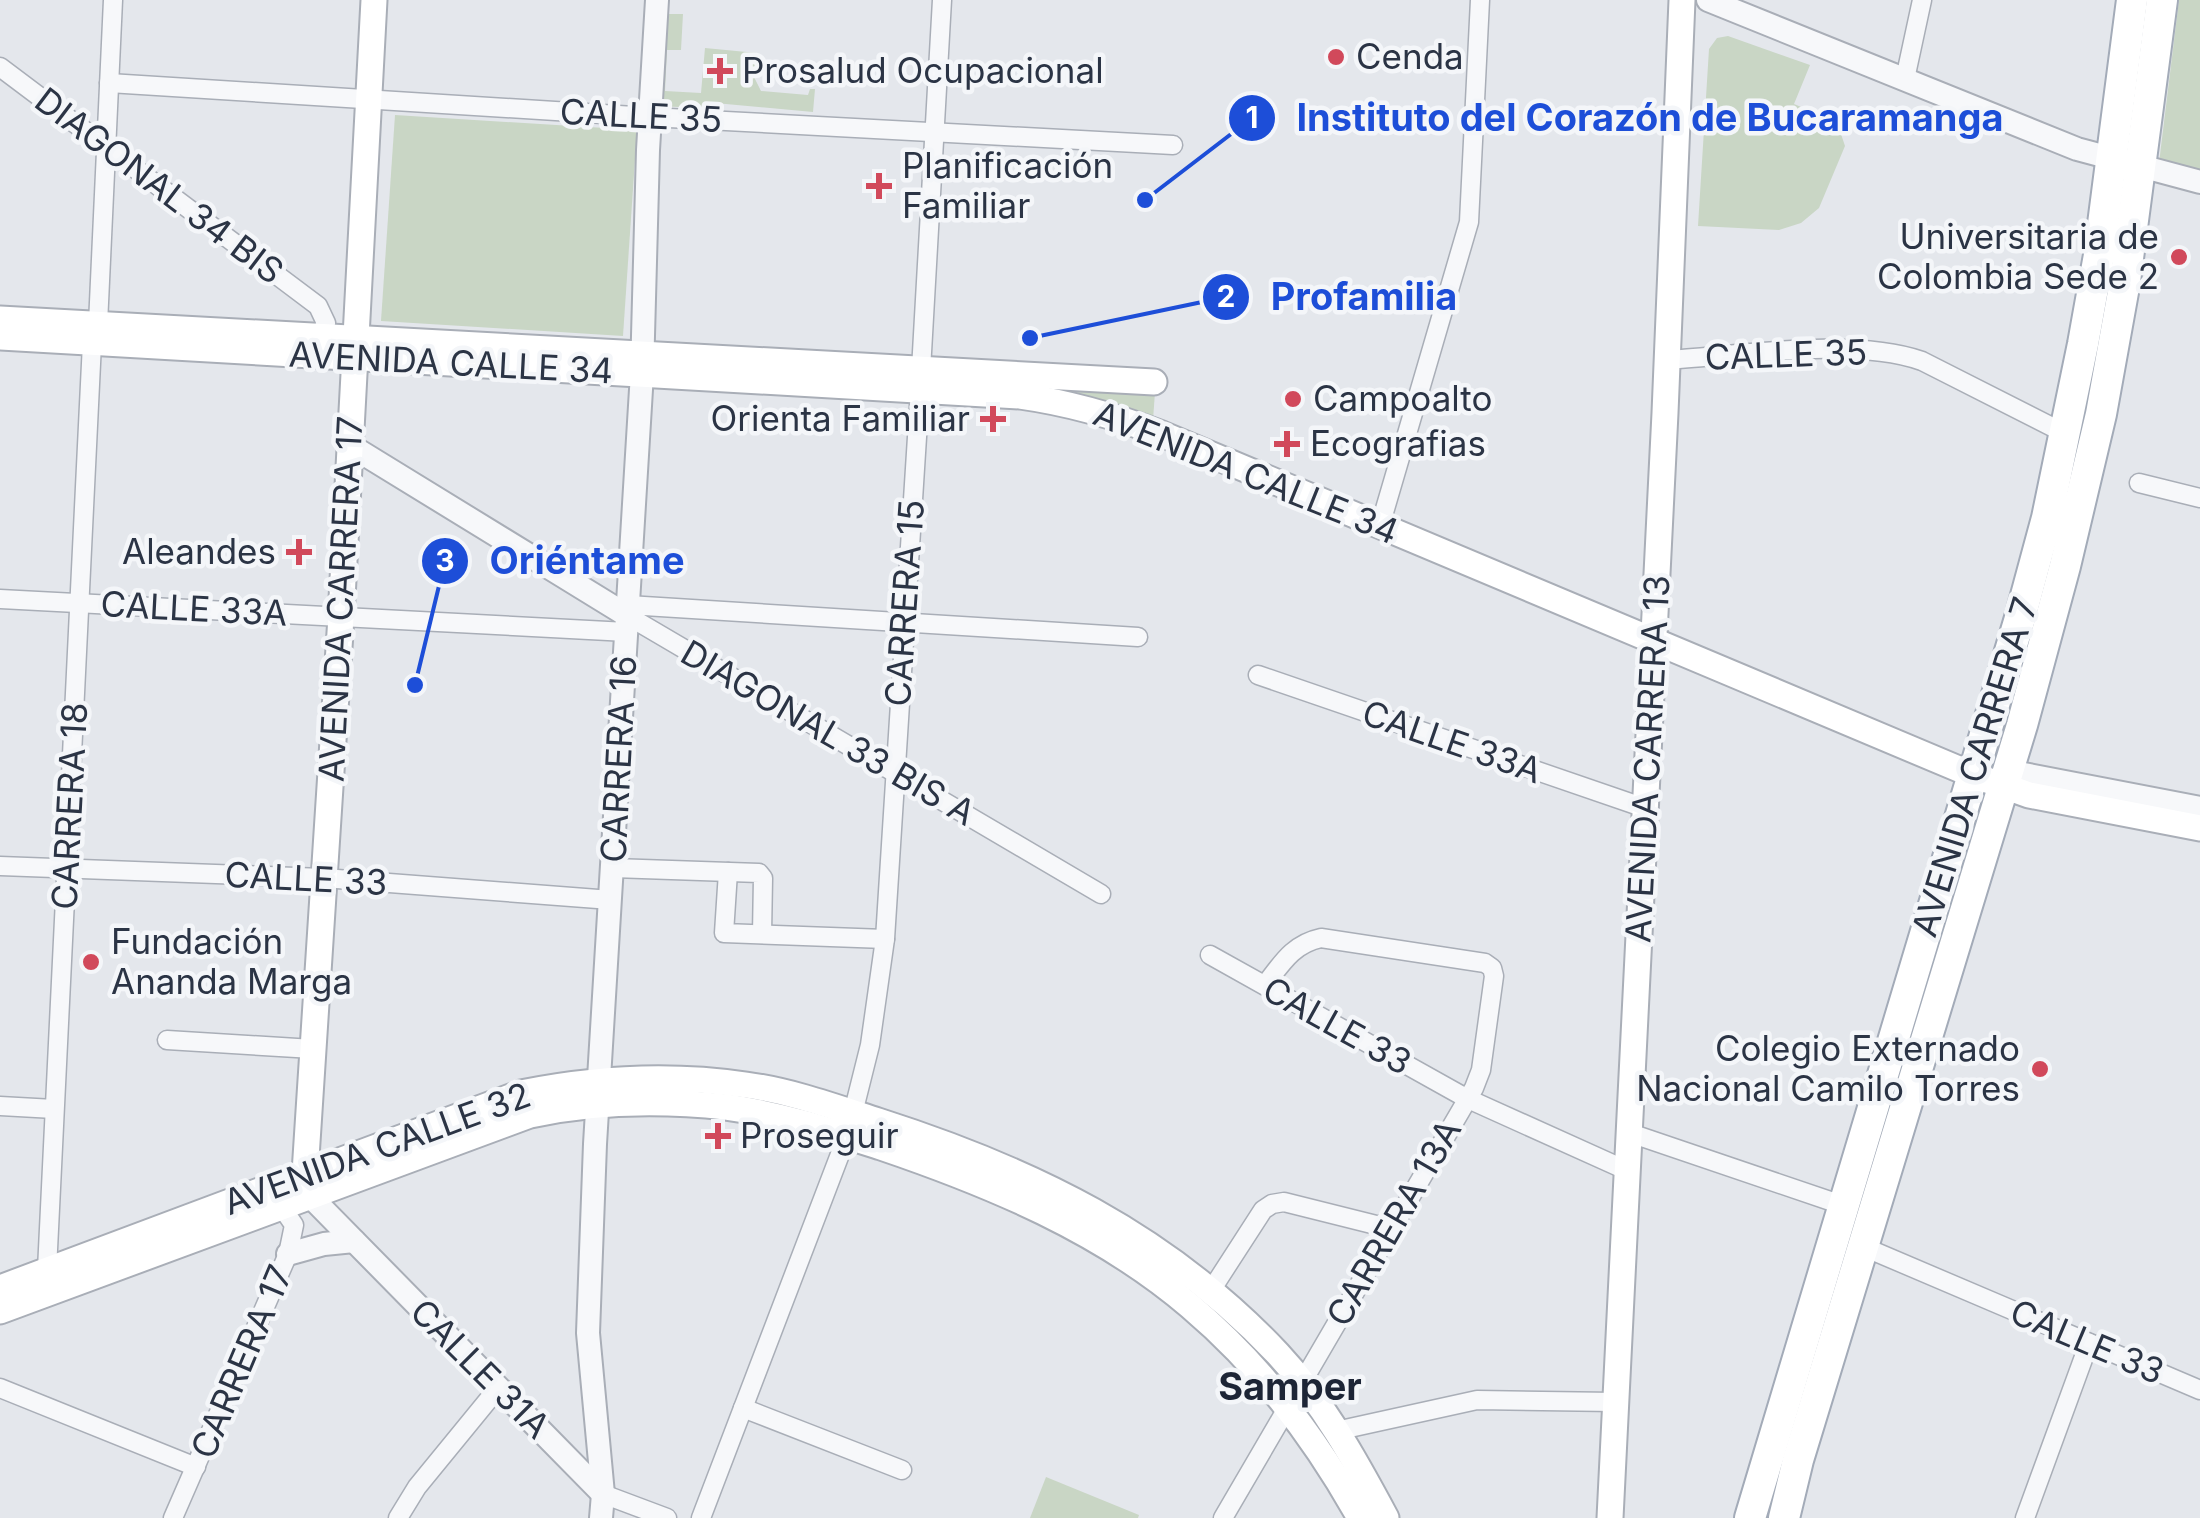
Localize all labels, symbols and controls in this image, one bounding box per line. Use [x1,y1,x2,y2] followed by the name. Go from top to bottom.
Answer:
[1356,35,1464,77] place label: Cenda
[1325,46,1347,68] marker: Cenda
[742,49,1104,91] place label: Prosalud Ocupacional
[707,58,733,84] marker: Prosalud Ocupacional
[27,78,292,292] street label: DIAGONAL 34 BIS
[1227,84,2024,152] callout: Instituto del Corazón de Bucaramanga
[559,90,723,140] street label: CALLE 35
[1296,94,2004,140] text: Instituto del Corazón de Bucaramanga
[1246,99,1258,135] text: 1
[902,144,1113,226] place label: Planificación Familiar
[866,173,892,199] marker: Planificación Familiar
[1877,215,2159,297] place label: Universitaria de Colombia Sede 2
[2168,246,2190,268] marker: Universitaria de Colombia Sede 2
[1201,263,1478,331] callout: Profamilia
[1271,273,1457,319] text: Profamilia
[1217,278,1235,314] text: 2
[1704,330,1868,378] street label: CALLE 35
[288,333,614,391] street label: AVENIDA CALLE 34
[1313,377,1492,419] place label: Campoalto
[1282,388,1304,410] marker: Campoalto
[1088,392,1405,552] street label: AVENIDA CALLE 34
[710,397,970,439] place label: Orienta Familiar
[980,406,1006,432] marker: Orienta Familiar
[309,415,371,783] street label: AVENIDA CARRERA 17
[1310,422,1486,464] place label: Ecografias
[1274,431,1300,457] marker: Ecografias
[876,498,932,708] street label: CARRERA 15
[420,527,705,595] callout: Oriéntame
[122,530,276,572] place label: Aleandes
[489,537,685,583] text: Oriéntame
[286,539,312,565] marker: Aleandes
[435,542,455,578] text: 3
[1616,574,1678,944] street label: AVENIDA CARRERA 13
[100,582,288,634] street label: CALLE 33A
[1902,592,2046,941] street label: AVENIDA CARRERA 7
[674,631,983,833] street label: DIAGONAL 33 BIS A
[592,654,644,864] street label: CARRERA 16
[1357,691,1548,791] street label: CALLE 33A
[43,701,95,911] street label: CARRERA 18
[224,853,388,903] street label: CALLE 33
[111,920,352,1002] place label: Fundación Ananda Marga
[80,951,102,973] marker: Fundación Ananda Marga
[1256,967,1419,1083] street label: CALLE 33
[1636,1027,2020,1109] place label: Colegio Externado Nacional Camilo Torres
[2029,1058,2051,1080] marker: Colegio Externado Nacional Camilo Torres
[218,1073,536,1223] street label: AVENIDA CALLE 32
[1317,1112,1469,1333] street label: CARRERA 13A
[740,1114,899,1156] place label: Proseguir
[705,1123,731,1149] marker: Proseguir
[182,1259,301,1464] street label: CARRERA 17
[402,1290,559,1447] street label: CALLE 31A
[2004,1290,2170,1392] street label: CALLE 33
[1218,1363,1362,1409] district label: Samper

